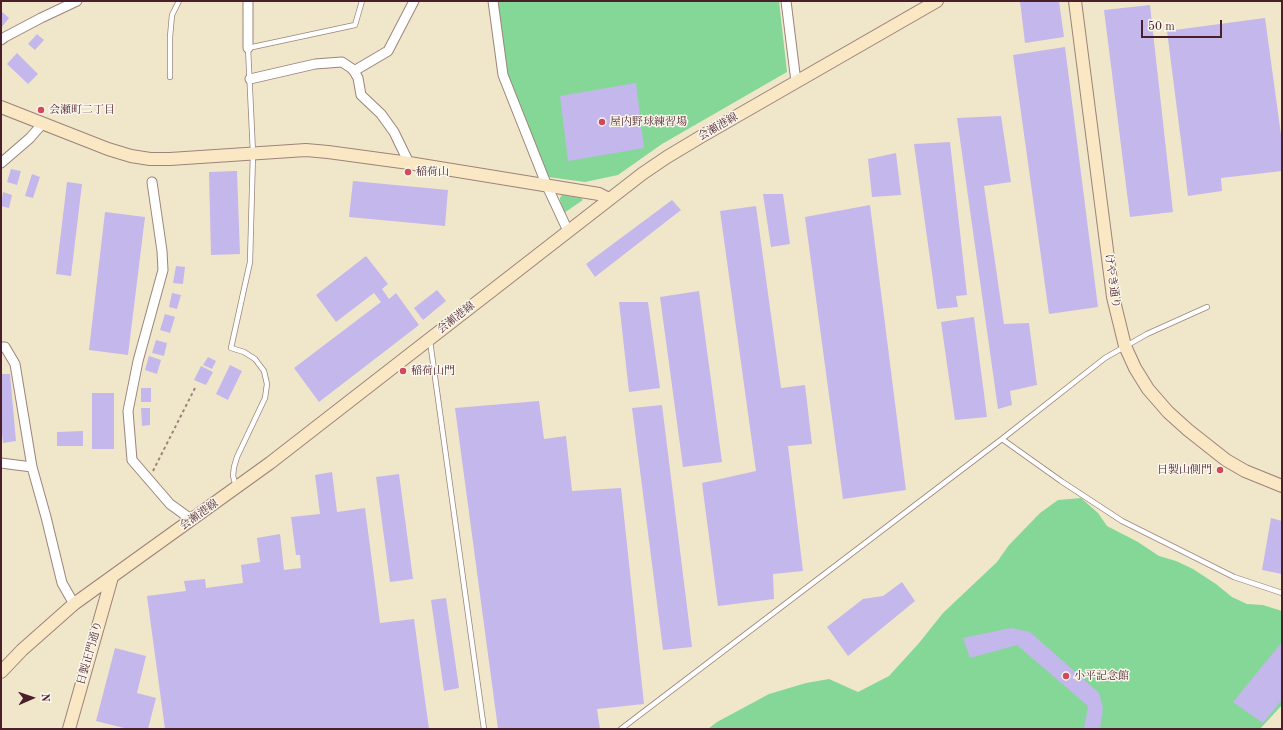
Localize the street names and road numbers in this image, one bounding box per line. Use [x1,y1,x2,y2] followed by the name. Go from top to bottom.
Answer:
[696,110,740,144] street label: 会瀬港線
[1102,253,1122,309] street label: けやき通り
[435,299,477,337] street label: 会瀬港線
[177,497,221,533] street label: 会瀬港線
[75,619,105,687] street label: 日製正門通り

